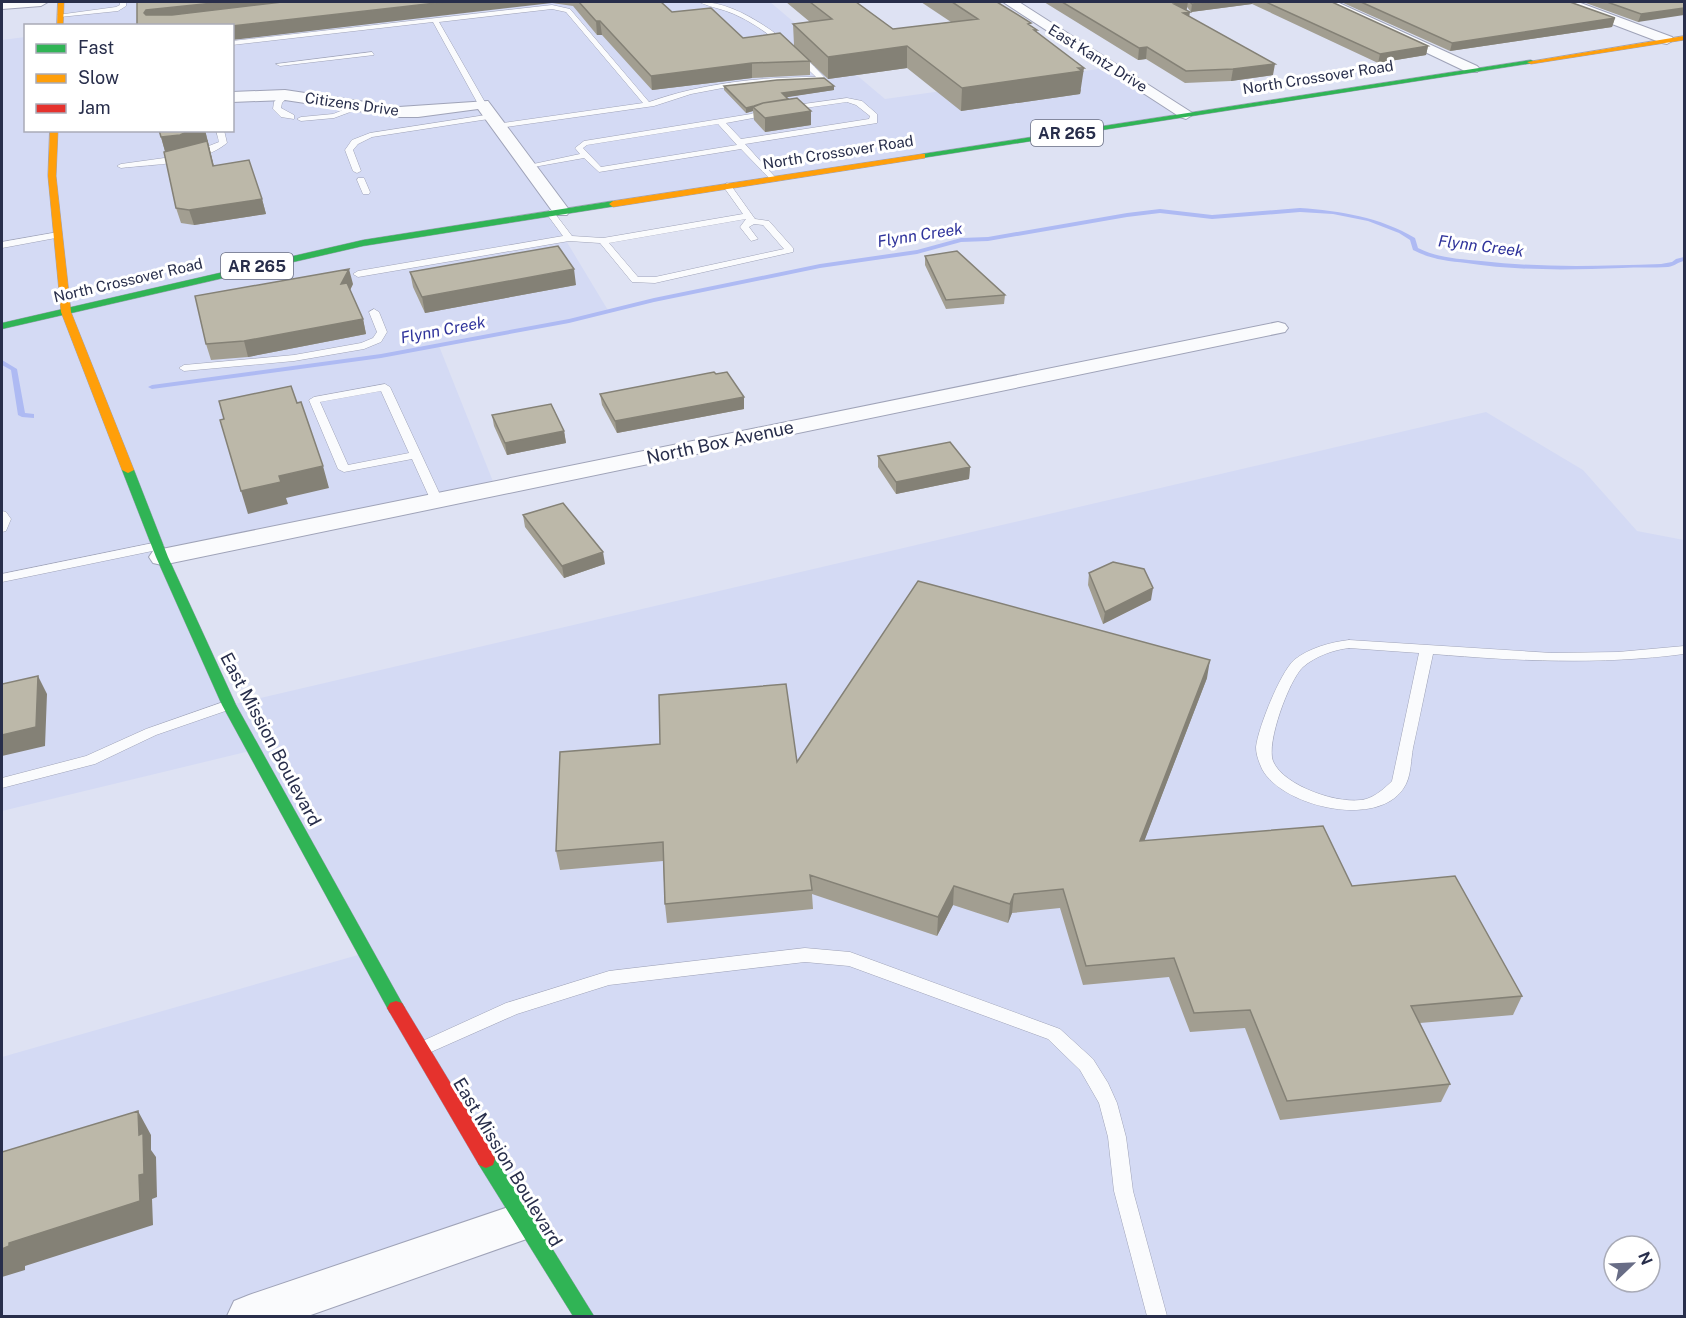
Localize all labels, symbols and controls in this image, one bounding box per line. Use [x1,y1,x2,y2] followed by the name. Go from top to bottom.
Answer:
[1045,21,1151,95] street label: East Kantz Drive
[24,24,234,132] legend
[78,37,114,58] text: Fast
[1241,57,1395,97] street label: North Crossover Road
[78,67,119,88] text: Slow
[304,89,400,119] street label: Citizens Drive
[78,97,111,118] text: Jam
[1031,120,1103,146] road number: AR 265
[761,132,915,172] street label: North Crossover Road
[876,219,964,251] water label: Flynn Creek
[1437,231,1525,261] water label: Flynn Creek
[221,253,293,279] road number: AR 265
[52,255,204,305] street label: North Crossover Road
[399,312,487,348] water label: Flynn Creek
[644,416,796,468] street label: North Box Avenue
[216,649,326,829] street label: East Mission Boulevard
[449,1074,567,1250] street label: East Mission Boulevard
[1602,1234,1662,1294] north arrow
[1634,1249,1657,1268] text: N

